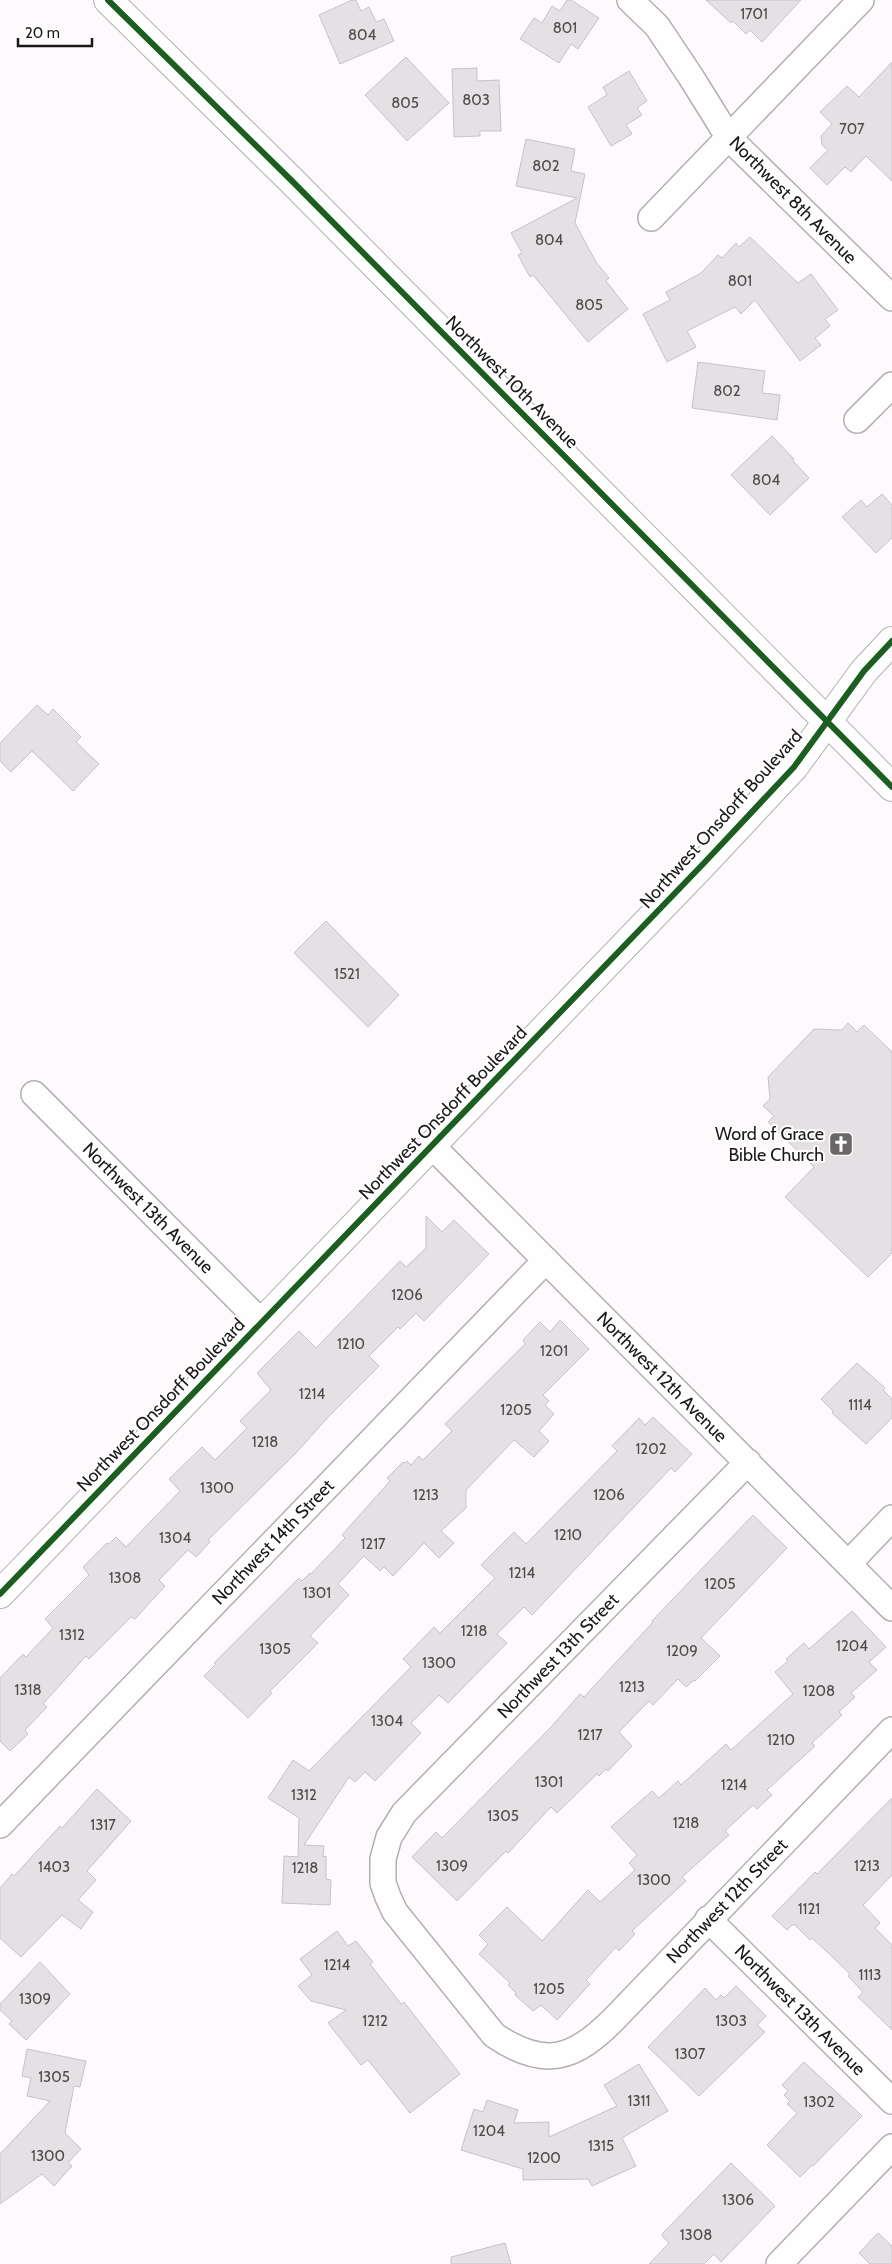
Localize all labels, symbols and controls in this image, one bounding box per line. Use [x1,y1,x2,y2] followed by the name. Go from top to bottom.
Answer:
[740,5,768,23] house number: 1701
[18,15,91,47] scale bar
[553,19,577,37] house number: 801
[25,24,60,42] text: 20 m
[348,26,376,44] house number: 804
[462,91,490,109] house number: 803
[391,94,419,112] house number: 805
[839,120,865,138] house number: 707
[725,132,861,268] street label: Northwest 8th Avenue
[532,157,560,175] house number: 802
[535,231,563,249] house number: 804
[728,272,752,290] house number: 801
[575,296,603,314] house number: 805
[441,311,583,453] street label: Northwest 10th Avenue
[713,382,741,400] house number: 802
[752,471,780,489] house number: 804
[635,725,807,913] street label: Northwest Onsdorff Boulevard
[334,965,360,983] house number: 1521
[354,1022,532,1204] street label: Northwest Onsdorff Boulevard
[715,1123,824,1166] place label: Word of Grace Bible Church
[828,1131,854,1157] church icon: Word of Grace Bible Church
[78,1138,218,1278] street label: Northwest 13th Avenue
[391,1286,423,1304] house number: 1206
[592,1307,732,1447] street label: Northwest 12th Avenue
[72,1314,250,1496] street label: Northwest Onsdorff Boulevard
[337,1335,365,1353] house number: 1210
[540,1342,568,1360] house number: 1201
[299,1385,325,1403] house number: 1214
[848,1396,872,1414] house number: 1114
[500,1401,532,1419] house number: 1205
[252,1433,278,1451] house number: 1218
[635,1440,667,1458] house number: 1202
[207,1475,339,1609] street label: Northwest 14th Street
[200,1479,234,1497] house number: 1300
[413,1486,439,1504] house number: 1213
[593,1486,625,1504] house number: 1206
[554,1526,582,1544] house number: 1210
[159,1529,191,1547] house number: 1304
[360,1535,386,1553] house number: 1217
[509,1564,535,1582] house number: 1214
[109,1569,141,1587] house number: 1308
[704,1575,736,1593] house number: 1205
[303,1584,331,1602] house number: 1301
[493,1589,623,1723] street label: Northwest 13th Street
[461,1622,487,1640] house number: 1218
[59,1626,85,1644] house number: 1312
[836,1637,868,1655] house number: 1204
[259,1640,291,1658] house number: 1305
[666,1642,698,1660] house number: 1209
[422,1654,456,1672] house number: 1300
[619,1678,645,1696] house number: 1213
[15,1681,42,1699] house number: 1318
[803,1682,835,1700] house number: 1208
[371,1712,403,1730] house number: 1304
[577,1726,603,1744] house number: 1217
[767,1731,795,1749] house number: 1210
[535,1773,563,1791] house number: 1301
[721,1776,747,1794] house number: 1214
[291,1786,317,1804] house number: 1312
[487,1807,519,1825] house number: 1305
[673,1814,699,1832] house number: 1218
[90,1816,116,1834] house number: 1317
[662,1834,792,1968] street label: Northwest 12th Street
[436,1857,468,1875] house number: 1309
[854,1857,880,1875] house number: 1213
[38,1858,70,1876] house number: 1403
[292,1859,318,1877] house number: 1218
[637,1871,671,1889] house number: 1300
[798,1900,820,1918] house number: 1121
[730,1940,870,2080] street label: Northwest 13th Avenue
[324,1956,350,1974] house number: 1214
[859,1966,881,1984] house number: 1113
[533,1980,565,1998] house number: 1205
[19,1990,51,2008] house number: 1309
[362,2012,388,2030] house number: 1212
[715,2012,747,2030] house number: 1303
[675,2045,706,2063] house number: 1307
[38,2068,70,2086] house number: 1305
[628,2092,650,2110] house number: 1311
[803,2093,835,2111] house number: 1302
[473,2122,505,2140] house number: 1204
[588,2137,614,2155] house number: 1315
[31,2147,65,2165] house number: 1300
[527,2149,561,2167] house number: 1200
[722,2191,754,2209] house number: 1306
[680,2226,712,2244] house number: 1308

